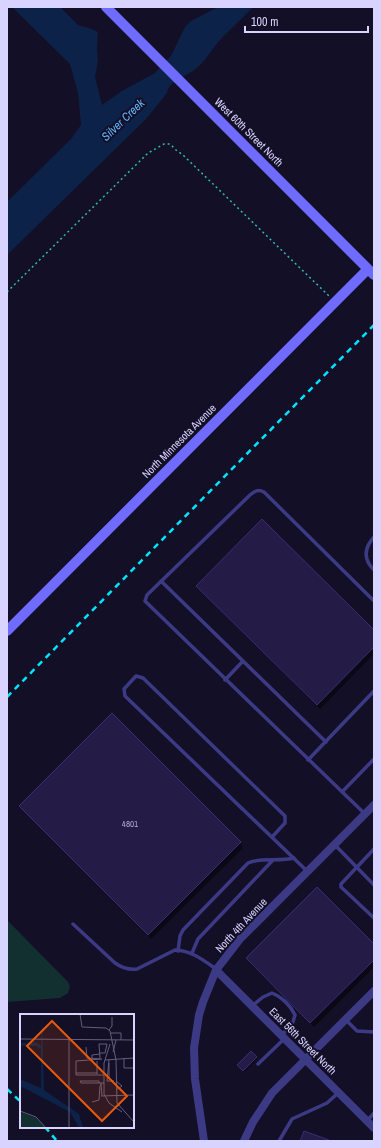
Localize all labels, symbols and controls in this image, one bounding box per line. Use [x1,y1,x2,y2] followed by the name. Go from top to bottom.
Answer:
[245,8,368,34] scale bar
[251,14,278,30] text: 100 m
[98,95,149,145] water label: Silver Creek
[212,95,286,169] street label: West 60th Street North
[139,401,219,481] street label: North Minnesota Avenue
[122,818,138,830] house number: 4801
[212,895,270,955] street label: North 4th Avenue
[266,1004,340,1078] street label: East 56th Street North
[20,1014,134,1128] inset map

